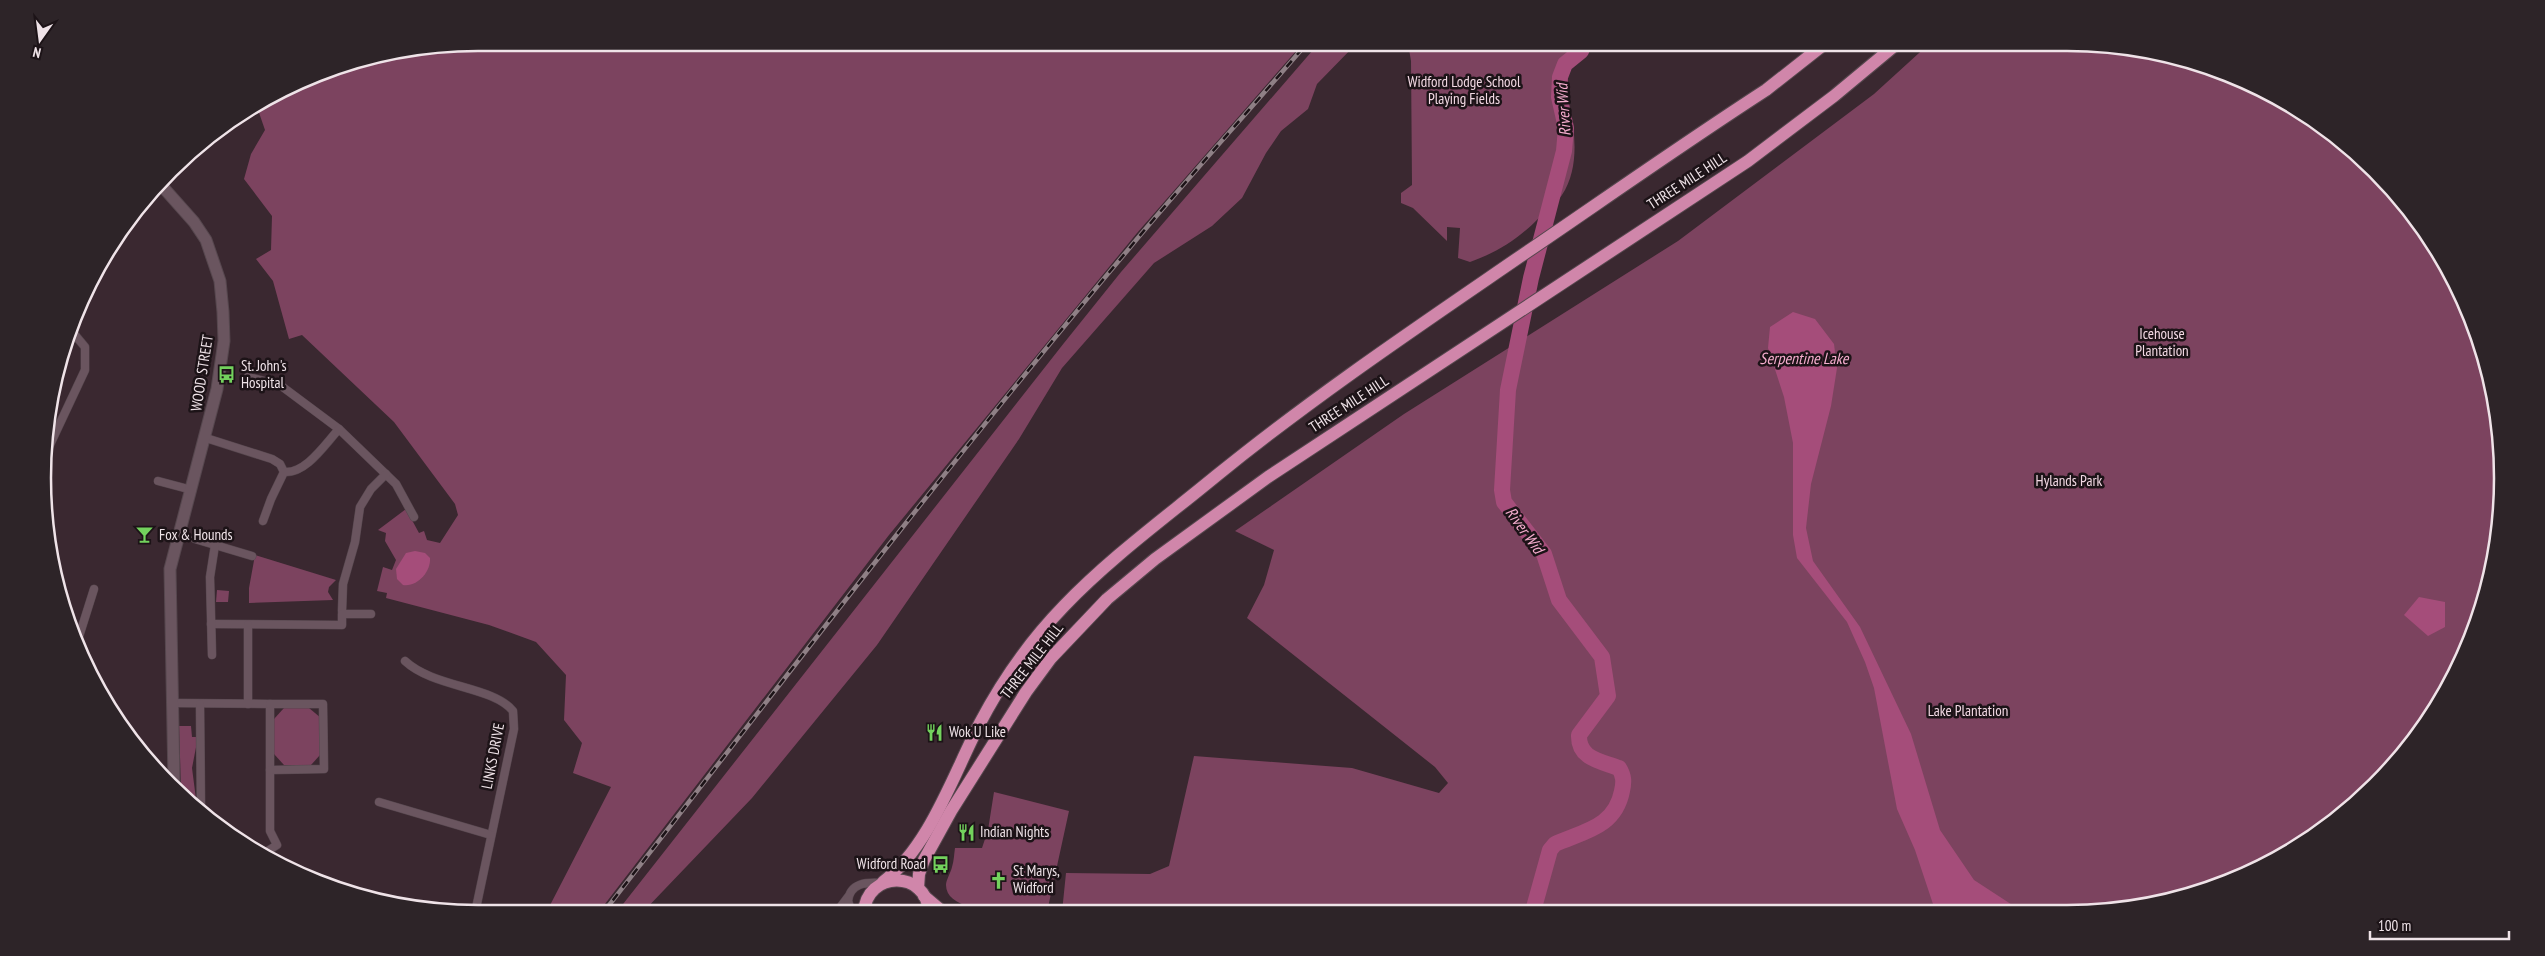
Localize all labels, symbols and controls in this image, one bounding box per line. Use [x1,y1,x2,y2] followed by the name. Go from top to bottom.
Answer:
[15,15,65,65] north arrow
[31,43,43,62] text: N
[1407,72,1521,108] park label: Widford Lodge School Playing Fields
[1551,81,1575,137] water label: River Wid
[1643,147,1731,213] street label: THREE MILE HILL
[2135,324,2189,360] park label: Icehouse Plantation
[186,333,217,413] street label: WOOD STREET
[1760,348,1850,368] water label: Serpentine Lake
[241,356,287,392] place label: St. John's Hospital
[217,365,237,385] bus stop icon: St. John's Hospital
[1305,370,1393,436] street label: THREE MILE HILL
[2036,471,2103,490] park label: Hylands Park
[1501,503,1550,559] water label: River Wid
[135,525,155,545] bar icon: Fox & Hounds
[159,525,233,544] place label: Fox & Hounds
[996,618,1068,702] street label: THREE MILE HILL
[1928,701,2008,720] park label: Lake Plantation
[477,721,508,790] street label: LINKS DRIVE
[925,722,945,742] restaurant icon: Wok U Like
[949,722,1006,741] place label: Wok U Like
[956,822,976,842] restaurant icon: Indian Nights
[980,822,1049,841] place label: Indian Nights
[857,854,926,873] place label: Widford Road
[930,854,950,874] bus stop icon: Widford Road
[1013,861,1060,897] place label: St Marys, Widford
[989,870,1009,890] church icon: St Marys, Widford
[2370,908,2509,940] scale bar
[2378,916,2411,935] text: 100 m

